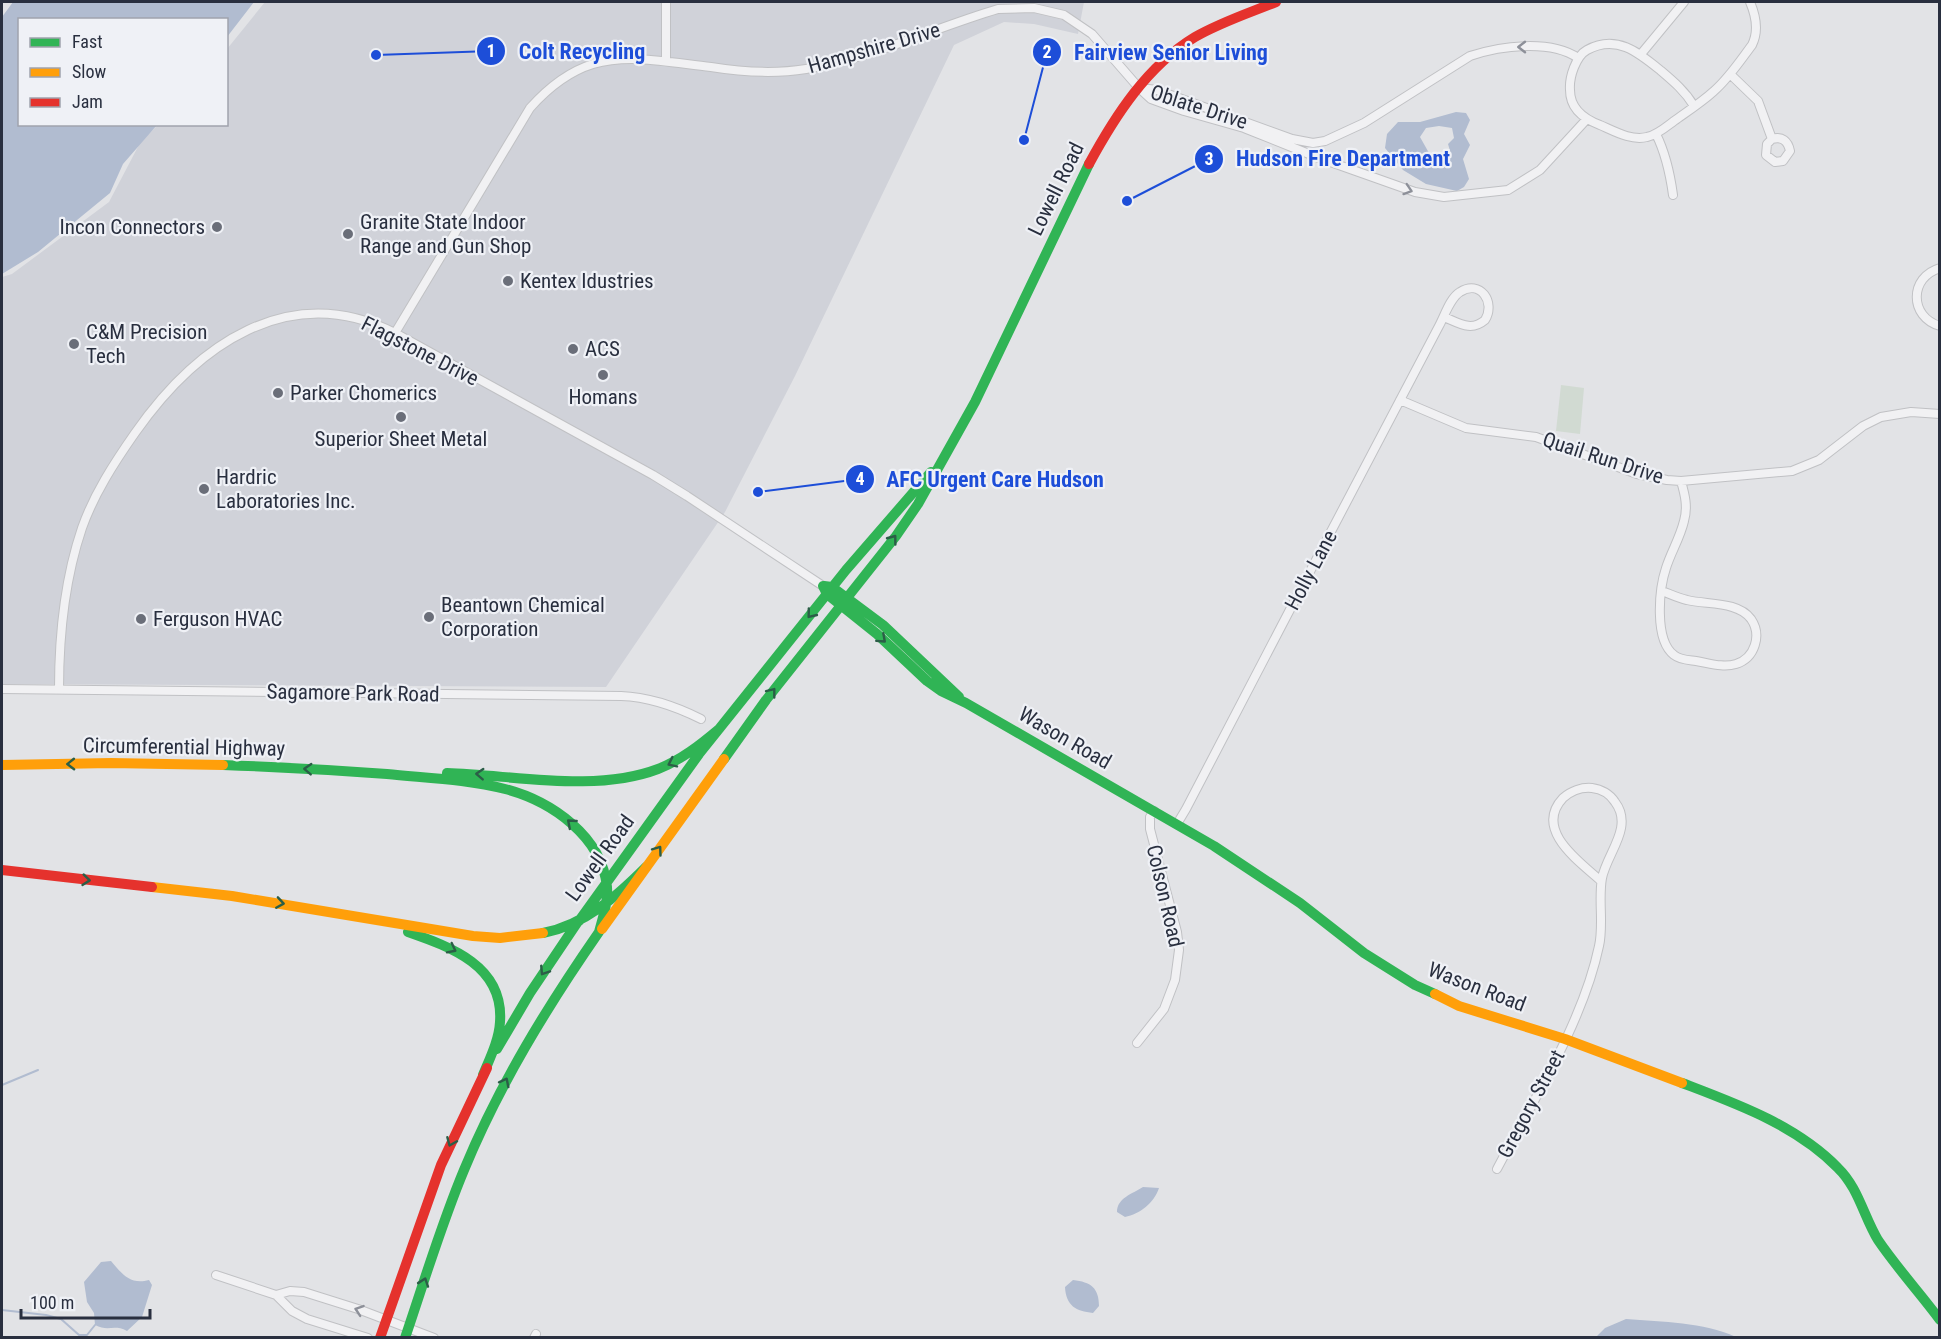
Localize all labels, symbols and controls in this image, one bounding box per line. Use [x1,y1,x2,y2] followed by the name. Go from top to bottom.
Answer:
[18,18,228,126] legend
[805,18,943,78] street label: Hampshire Drive
[72,31,103,52] text: Fast
[476,31,657,71] callout: Colt Recycling
[1032,32,1280,72] callout: Fairview Senior Living
[519,39,645,64] text: Colt Recycling
[486,40,496,61] text: 1
[1074,40,1268,65] text: Fairview Senior Living
[1042,41,1052,62] text: 2
[1517,41,1526,53] one-way arrow
[72,61,107,82] text: Slow
[1147,80,1251,134] street label: Oblate Drive
[72,91,103,112] text: Jam
[1023,139,1089,239] street label: Lowell Road
[1194,139,1462,179] callout: Hudson Fire Department
[1236,146,1450,171] text: Hudson Fire Department
[1204,148,1214,169] text: 3
[1402,182,1413,195] one-way arrow
[360,210,531,258] place label: Granite State Indoor Range and Gun Shop
[59,215,205,239] place label: Incon Connectors
[210,220,224,234] marker: Incon Connectors
[341,227,355,241] marker: Granite State Indoor Range and Gun Shop
[520,269,654,293] place label: Kentex Idustries
[501,274,515,288] marker: Kentex Idustries
[357,311,483,391] street label: Flagstone Drive
[86,320,207,368] place label: C&M Precision Tech
[67,337,81,351] marker: C&M Precision Tech
[585,337,620,361] place label: ACS
[566,342,580,356] marker: ACS
[596,368,610,382] marker: Homans
[290,381,437,405] place label: Parker Chomerics
[568,385,638,409] place label: Homans
[271,386,285,400] marker: Parker Chomerics
[394,410,408,424] marker: Superior Sheet Metal
[315,427,487,451] place label: Superior Sheet Metal
[1540,427,1667,489] street label: Quail Run Drive
[845,459,1116,499] callout: AFC Urgent Care Hudson
[216,465,356,513] place label: Hardric Laboratories Inc.
[886,467,1104,492] text: AFC Urgent Care Hudson
[855,468,865,489] text: 4
[197,482,211,496] marker: Hardric Laboratories Inc.
[1280,526,1342,614] street label: Holly Lane
[886,535,897,546] one-way arrow
[441,593,605,641] place label: Beantown Chemical Corporation
[153,607,282,631] place label: Ferguson HVAC
[807,608,818,619] one-way arrow
[422,610,436,624] marker: Beantown Chemical Corporation
[134,612,148,626] marker: Ferguson HVAC
[875,632,886,643] one-way arrow
[266,679,440,707] street label: Sagamore Park Road
[765,688,776,699] one-way arrow
[1014,702,1116,774] street label: Wason Road
[83,733,286,761] street label: Circumferential Highway
[667,755,678,767] one-way arrow
[67,757,76,770] one-way arrow
[304,763,313,776] one-way arrow
[475,767,484,780] one-way arrow
[561,810,639,906] street label: Lowell Road
[568,819,578,830] one-way arrow
[1142,842,1188,950] street label: Colson Road
[651,846,662,857] one-way arrow
[81,873,91,886] one-way arrow
[275,897,284,909] one-way arrow
[445,942,456,954] one-way arrow
[1425,957,1529,1017] street label: Wason Road
[540,964,551,975] one-way arrow
[1493,1046,1569,1162] street label: Gregory Street
[498,1078,509,1089] one-way arrow
[446,1136,458,1147] one-way arrow
[416,1277,429,1288] one-way arrow
[21,1282,150,1320] scale bar
[30,1292,74,1313] text: 100 m
[355,1305,365,1317] one-way arrow

